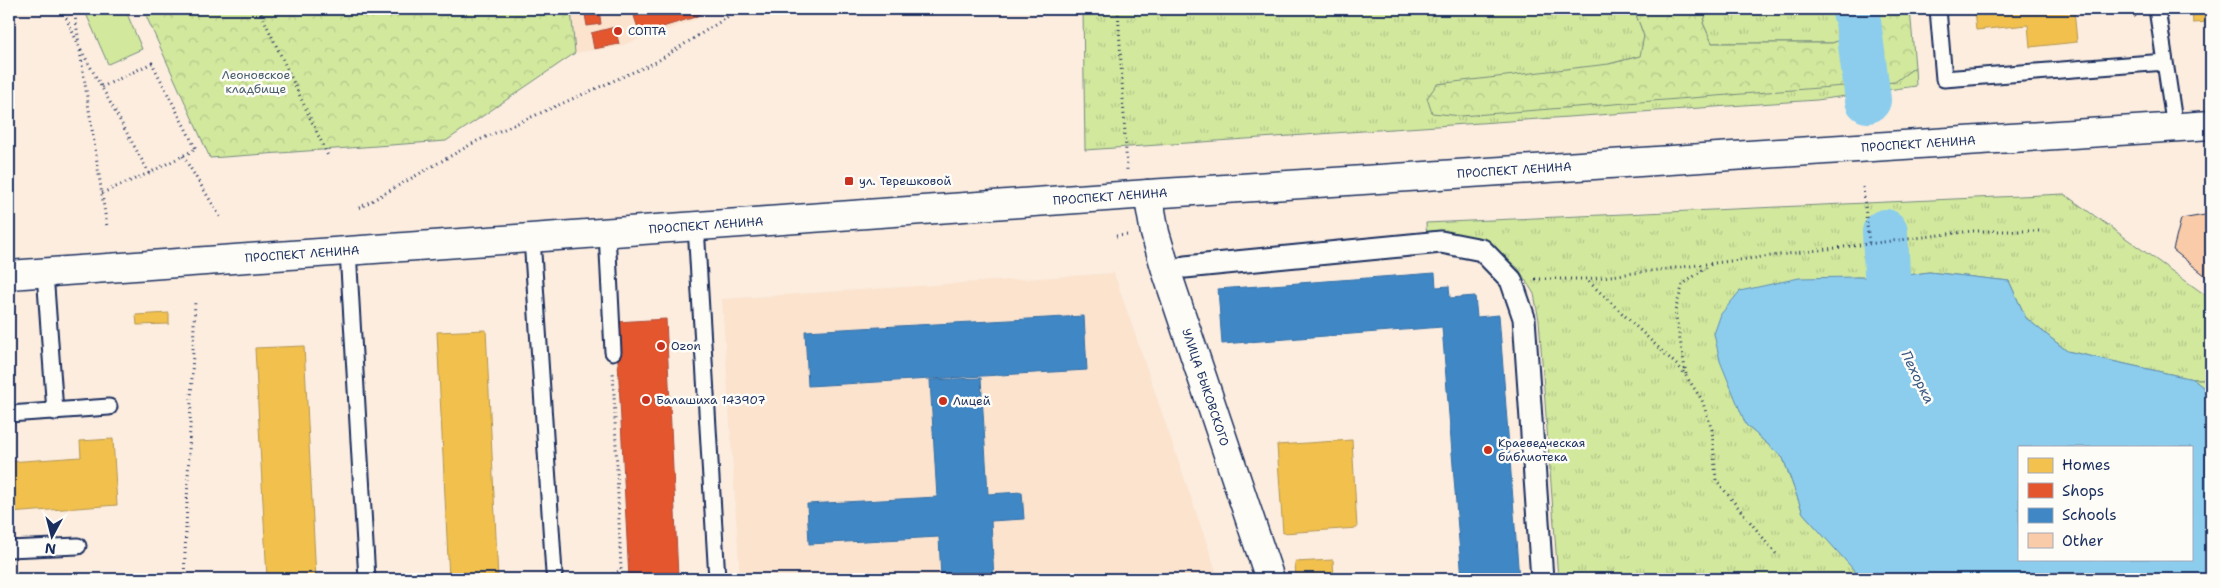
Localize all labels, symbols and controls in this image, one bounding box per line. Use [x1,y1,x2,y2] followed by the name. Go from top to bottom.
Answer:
[628,23,667,39] place label: СОПТА
[612,25,624,37] marker: СОПТА
[222,67,290,97] park label: Леоновское кладбище
[1861,132,1977,156] street label: ПРОСПЕКТ ЛЕНИНА
[1457,159,1572,182] street label: ПРОСПЕКТ ЛЕНИНА
[859,173,951,189] place label: ул. Терешковой
[843,175,855,187] marker: ул. Терешковой
[1052,185,1168,209] street label: ПРОСПЕКТ ЛЕНИНА
[648,213,764,237] street label: ПРОСПЕКТ ЛЕНИНА
[244,242,360,266] street label: ПРОСПЕКТ ЛЕНИНА
[1178,327,1233,448] street label: УЛИЦА БЫКОВСКОГО
[671,338,701,354] place label: Ozon
[655,340,667,352] marker: Ozon
[1897,347,1939,407] water label: Пехорка
[656,392,766,408] place label: Балашиха 143907
[953,393,991,409] place label: Лицей
[640,394,652,406] marker: Балашиха 143907
[937,395,949,407] marker: Лицей
[1498,435,1585,465] place label: Краеведческая библиотека
[1482,444,1494,456] marker: Краеведческая библиотека
[2018,446,2192,560] legend
[2062,455,2110,475] text: Homes
[2062,481,2104,501] text: Shops
[2062,505,2117,525] text: Schools
[28,510,78,560] north arrow
[2062,531,2104,551] text: Other
[44,539,57,559] text: N

